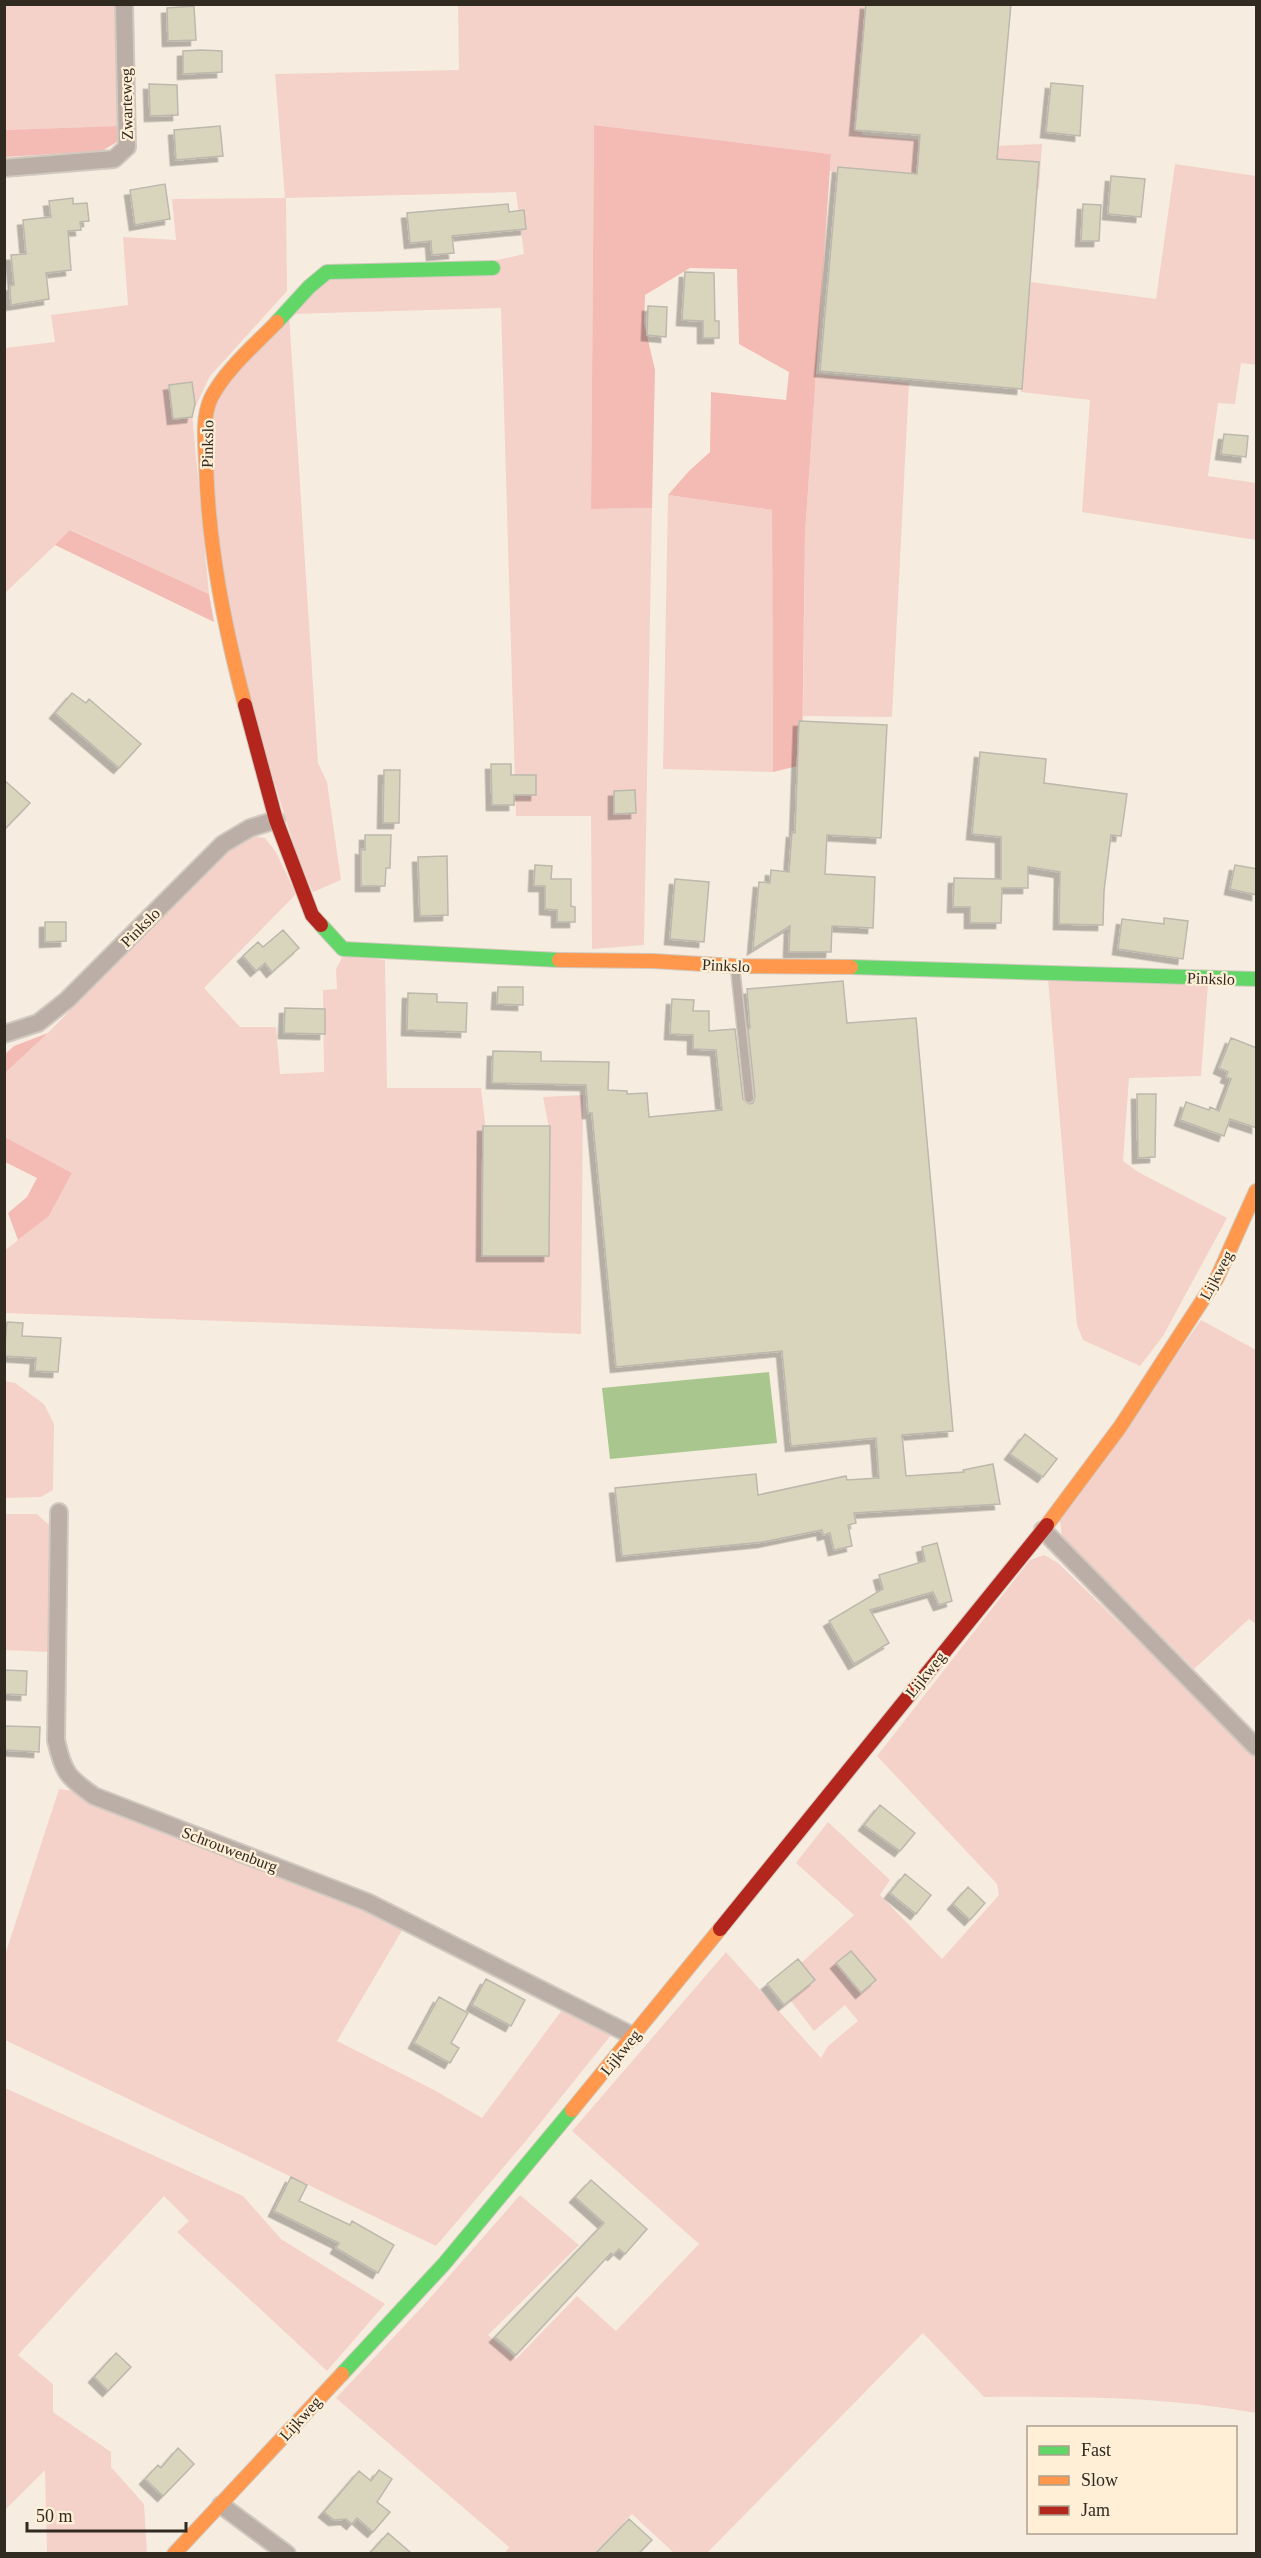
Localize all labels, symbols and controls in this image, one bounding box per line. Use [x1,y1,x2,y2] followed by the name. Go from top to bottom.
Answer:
[117,68,137,140] street label: Zwarteweg
[199,420,216,468] street label: Pinkslo
[117,904,163,950] street label: Pinkslo
[702,956,750,975] street label: Pinkslo
[1187,969,1235,988] street label: Pinkslo
[1196,1248,1237,1303] street label: Lijkweg
[902,1648,950,1701] street label: Lijkweg
[179,1823,280,1876] street label: Schrouwenburg
[597,2026,645,2079] street label: Lijkweg
[276,2393,325,2445] street label: Lijkweg
[1027,2426,1237,2534] legend
[1081,2440,1111,2460] text: Fast
[1081,2470,1118,2490] text: Slow
[27,2495,186,2533] scale bar
[1081,2500,1110,2520] text: Jam
[36,2506,73,2526] text: 50 m

